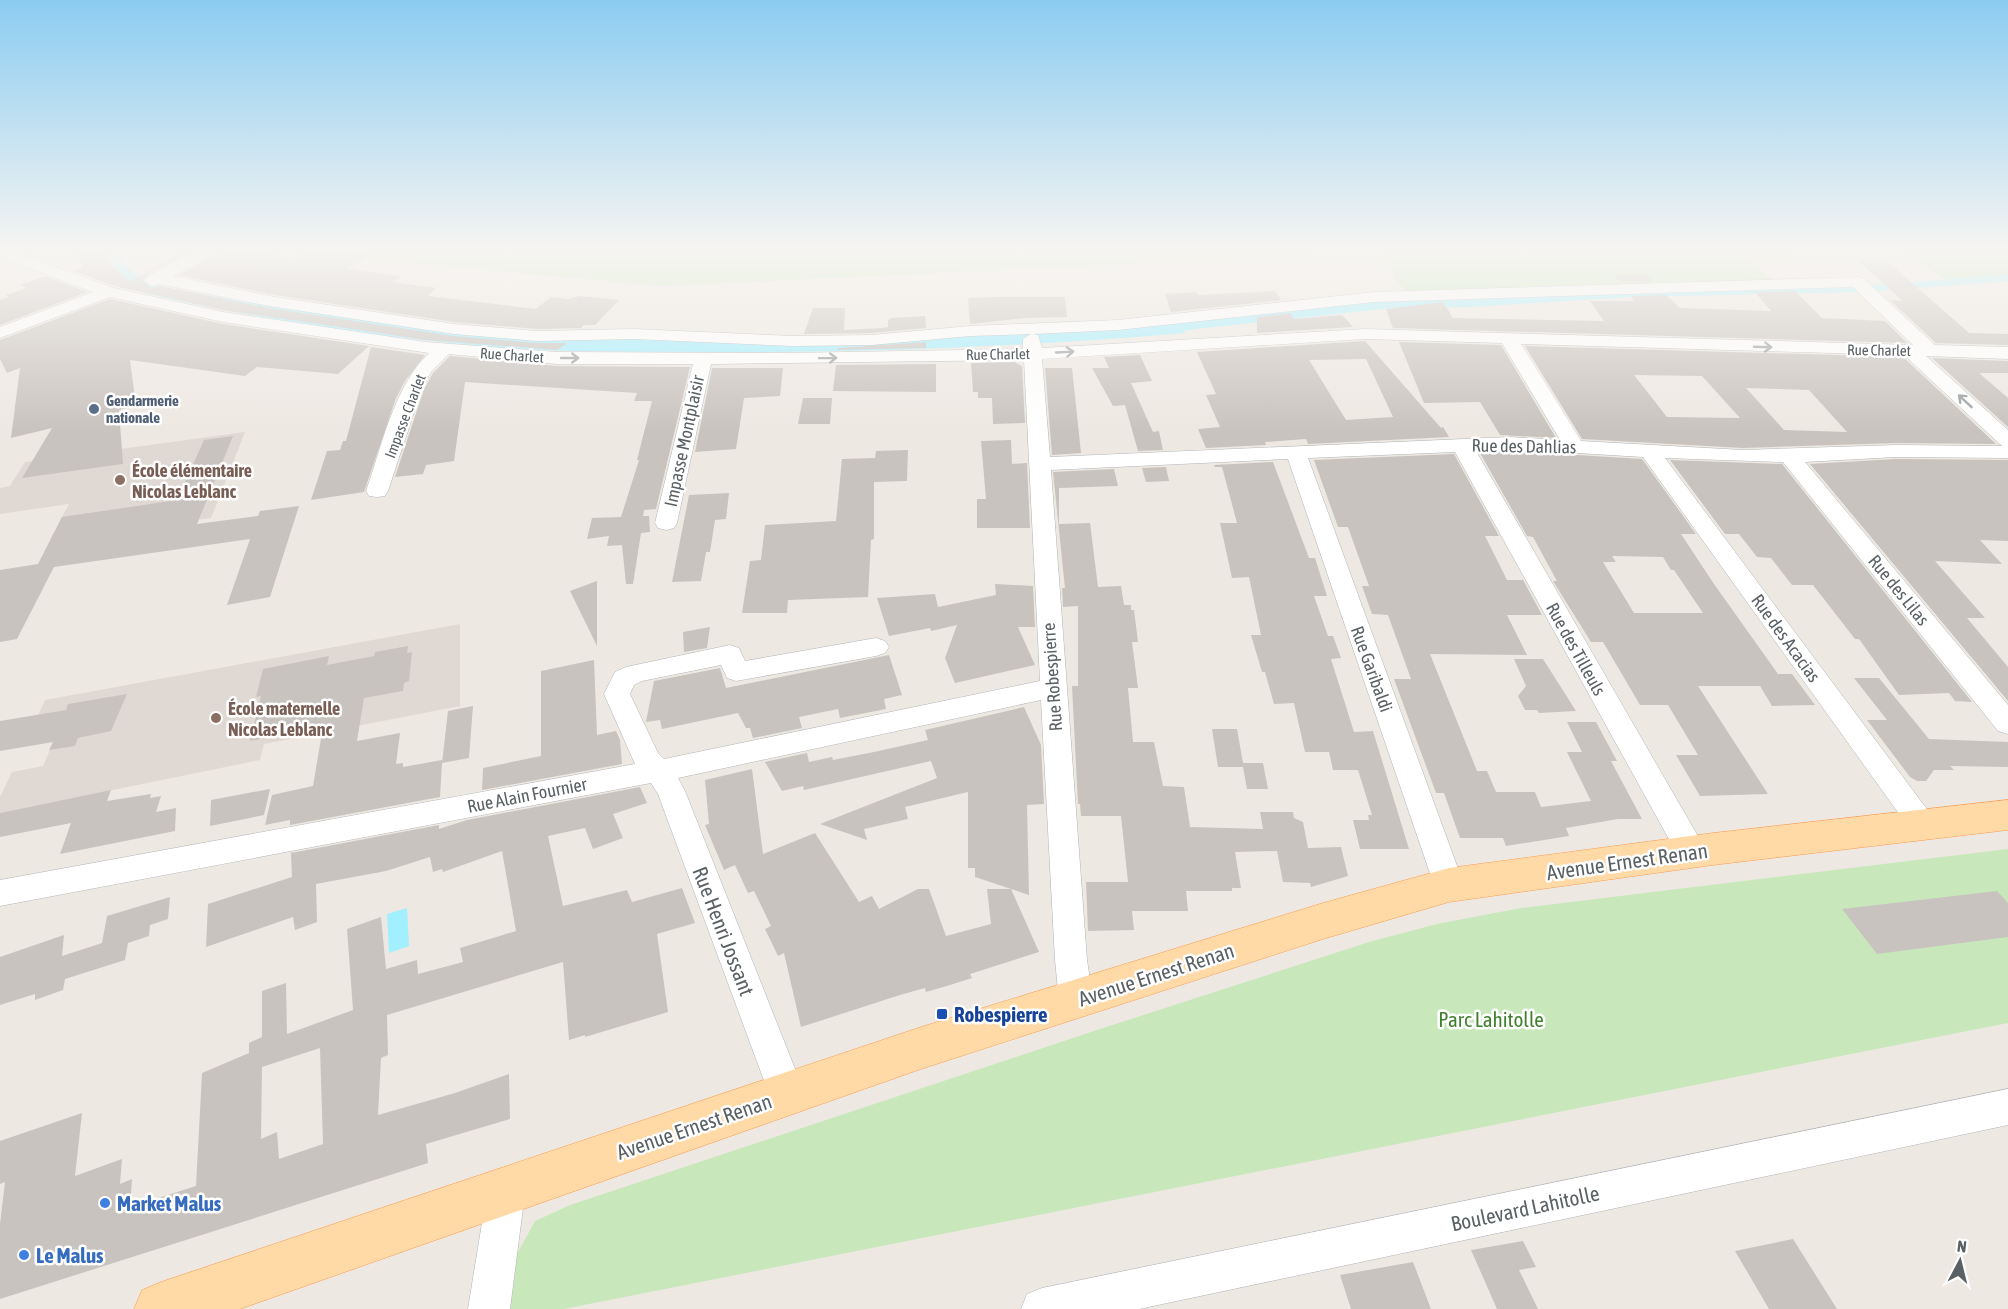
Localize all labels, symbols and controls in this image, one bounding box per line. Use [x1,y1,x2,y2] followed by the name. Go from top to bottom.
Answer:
[1847,341,1911,359] street label: Rue Charlet
[1753,342,1773,353] one-way arrow
[479,344,545,366] street label: Rue Charlet
[966,345,1030,363] street label: Rue Charlet
[1054,347,1074,358] one-way arrow
[559,352,579,364] one-way arrow
[817,352,837,364] one-way arrow
[381,372,429,460] street label: Impasse Charlet
[660,373,708,509] street label: Impasse Montplaisir
[106,392,179,426] place label: Gendarmerie nationale
[1958,395,1973,409] one-way arrow
[87,402,101,416] marker: Gendarmerie nationale
[1471,435,1577,457] street label: Rue des Dahlias
[132,460,252,502] place label: École élémentaire Nicolas Leblanc
[113,473,127,487] marker: École élémentaire Nicolas Leblanc
[1864,551,1934,629] street label: Rue des Lilas
[1747,590,1825,686] street label: Rue des Acacias
[1542,599,1610,699] street label: Rue des Tilleuls
[1038,622,1066,732] street label: Rue Robespierre
[1347,623,1397,715] street label: Rue Garibaldi
[228,698,340,740] place label: École maternelle Nicolas Leblanc
[209,711,223,725] marker: École maternelle Nicolas Leblanc
[465,773,589,817] street label: Rue Alain Fournier
[1545,838,1709,884] street label: Avenue Ernest Renan
[688,863,760,999] street label: Rue Henri Jossant
[1075,937,1237,1011] street label: Avenue Ernest Renan
[954,1002,1048,1026] place label: Robespierre
[935,1007,949,1021] marker: Robespierre
[1438,1007,1544,1031] park label: Parc Lahitolle
[613,1088,775,1164] street label: Avenue Ernest Renan
[1449,1181,1601,1235] street label: Boulevard Lahitolle
[117,1191,222,1215] place label: Market Malus
[98,1196,112,1210] marker: Market Malus
[1930,1231,1990,1291] north arrow
[1956,1237,1968,1256] text: N
[36,1243,104,1267] place label: Le Malus
[17,1248,31,1262] marker: Le Malus

